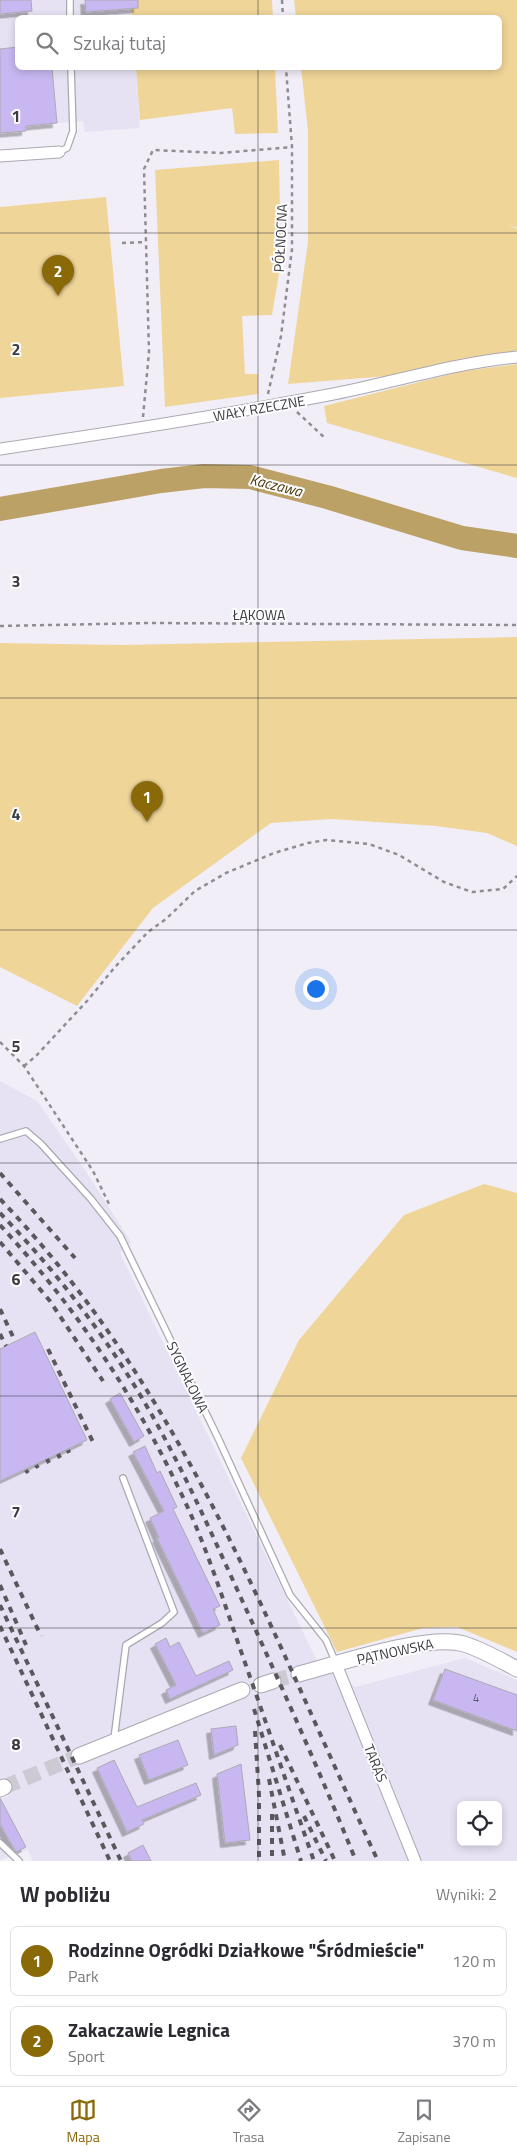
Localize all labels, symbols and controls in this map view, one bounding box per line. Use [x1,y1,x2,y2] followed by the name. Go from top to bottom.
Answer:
[15,15,502,70] search box
[73,28,166,57] text: Szukaj tutaj
[33,29,61,57] icon: search
[12,104,20,128] text: 1
[268,203,292,273] street label: PÓŁNOCNA
[42,255,74,296] pin: 2
[12,337,20,361] text: 2
[212,390,307,426] street label: WAŁY RZECZNE
[247,467,306,503] water label: Kaczawa
[12,569,20,593] text: 3
[232,604,286,625] street label: ŁĄKOWA
[131,781,163,822] pin: 1
[12,802,21,826] text: 4
[303,976,329,1002] your location
[12,1034,21,1058] text: 5
[12,1267,21,1291] text: 6
[162,1338,215,1417] street label: SYGNAŁOWA
[12,1500,20,1524] text: 7
[355,1632,436,1669] street label: PĄTNOWSKA
[473,1690,479,1706] house number: 4
[12,1732,21,1756] text: 8
[359,1741,393,1785] street label: TARAS
[457,1801,502,1846] map controls
[457,1801,502,1846] button: locate
[20,1878,110,1910] text: W pobliżu
[436,1882,497,1906] text: Wyniki: 2
[68,1935,424,1964] text: Rodzinne Ogródki Działkowe "Śródmieście"
[33,1949,41,1973] text: 1
[452,1949,496,1973] text: 120 m
[68,1964,99,1988] text: Park
[68,2015,230,2044] text: Zakaczawie Legnica
[33,2029,41,2053] text: 2
[452,2029,496,2053] text: 370 m
[68,2044,105,2068] text: Sport
[67,2096,100,2147] tab: Mapa
[233,2096,264,2147] tab: Trasa
[397,2096,450,2147] tab: Zapisane

